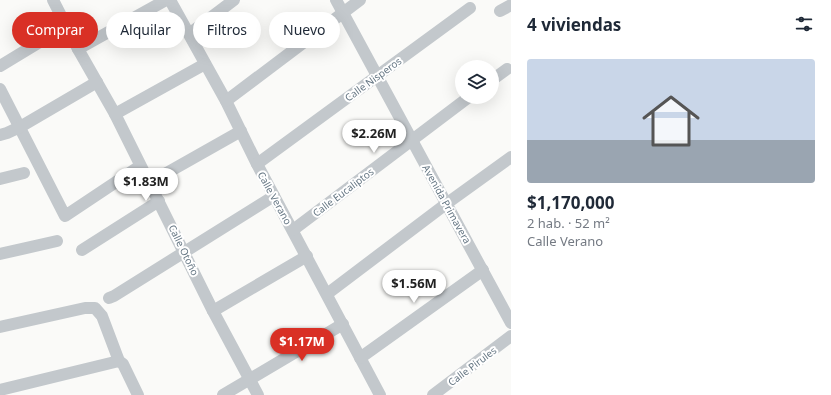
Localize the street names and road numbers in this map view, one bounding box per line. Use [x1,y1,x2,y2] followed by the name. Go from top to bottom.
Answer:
[342,54,404,104] street label: Calle Nisperos
[419,162,475,246] street label: Avenida Primavera
[310,164,377,220] street label: Calle Eucaliptos
[255,169,295,227] street label: Calle Verano
[166,222,202,278] street label: Calle Otoño
[445,343,499,389] street label: Calle Pirules

